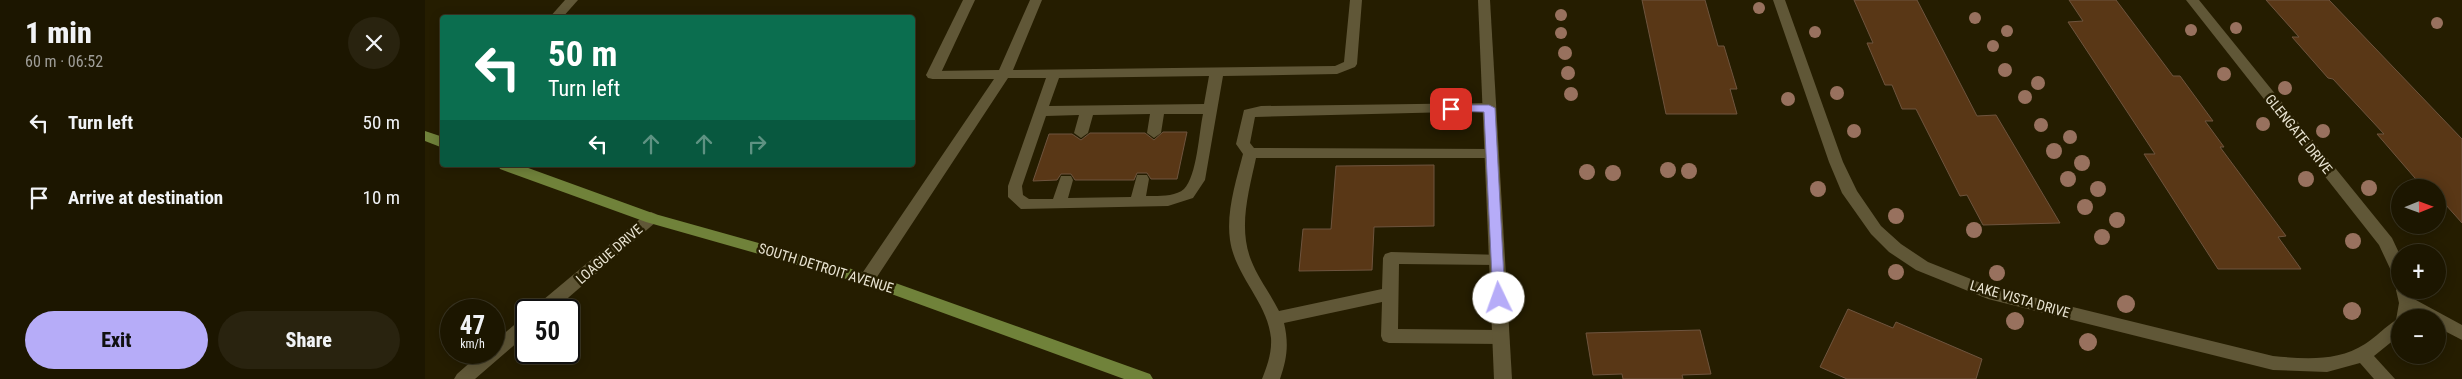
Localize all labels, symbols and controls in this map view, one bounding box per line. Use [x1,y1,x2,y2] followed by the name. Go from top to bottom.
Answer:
[25,15,92,50] text: 1 min
[348,17,400,69] button: close
[548,34,617,75] text: 50 m
[465,35,530,100] icon: left
[25,52,103,71] text: 60 m · 06:52
[548,76,620,101] text: Turn left
[1430,88,1472,130] pin
[2262,91,2336,177] street label: GLENGATE DRIVE
[1437,95,1465,123] icon: arrive
[25,109,53,137] icon: left
[68,111,133,134] text: Turn left
[363,111,400,134] text: 50 m
[584,130,612,158] icon: left
[637,130,665,158] icon: ahead
[690,130,718,158] icon: ahead
[743,130,771,158] icon: right
[2391,179,2446,234] north arrow
[2391,179,2446,364] map controls
[25,184,53,212] icon: arrive
[68,186,223,209] text: Arrive at destination
[363,186,400,209] text: 10 m
[573,221,645,287] street label: LOAGUE DRIVE
[757,240,895,296] street label: SOUTH DETROIT AVENUE
[2391,244,2446,299] button: +
[1472,271,1524,323] position arrow
[1968,277,2072,321] street label: LAKE VISTA DRIVE
[515,299,580,364] speed limit sign: 50
[2391,309,2446,364] button: −
[25,311,208,369] button: Exit
[218,311,400,369] button: Share
[460,311,485,340] text: 47
[460,337,485,351] text: km/h

